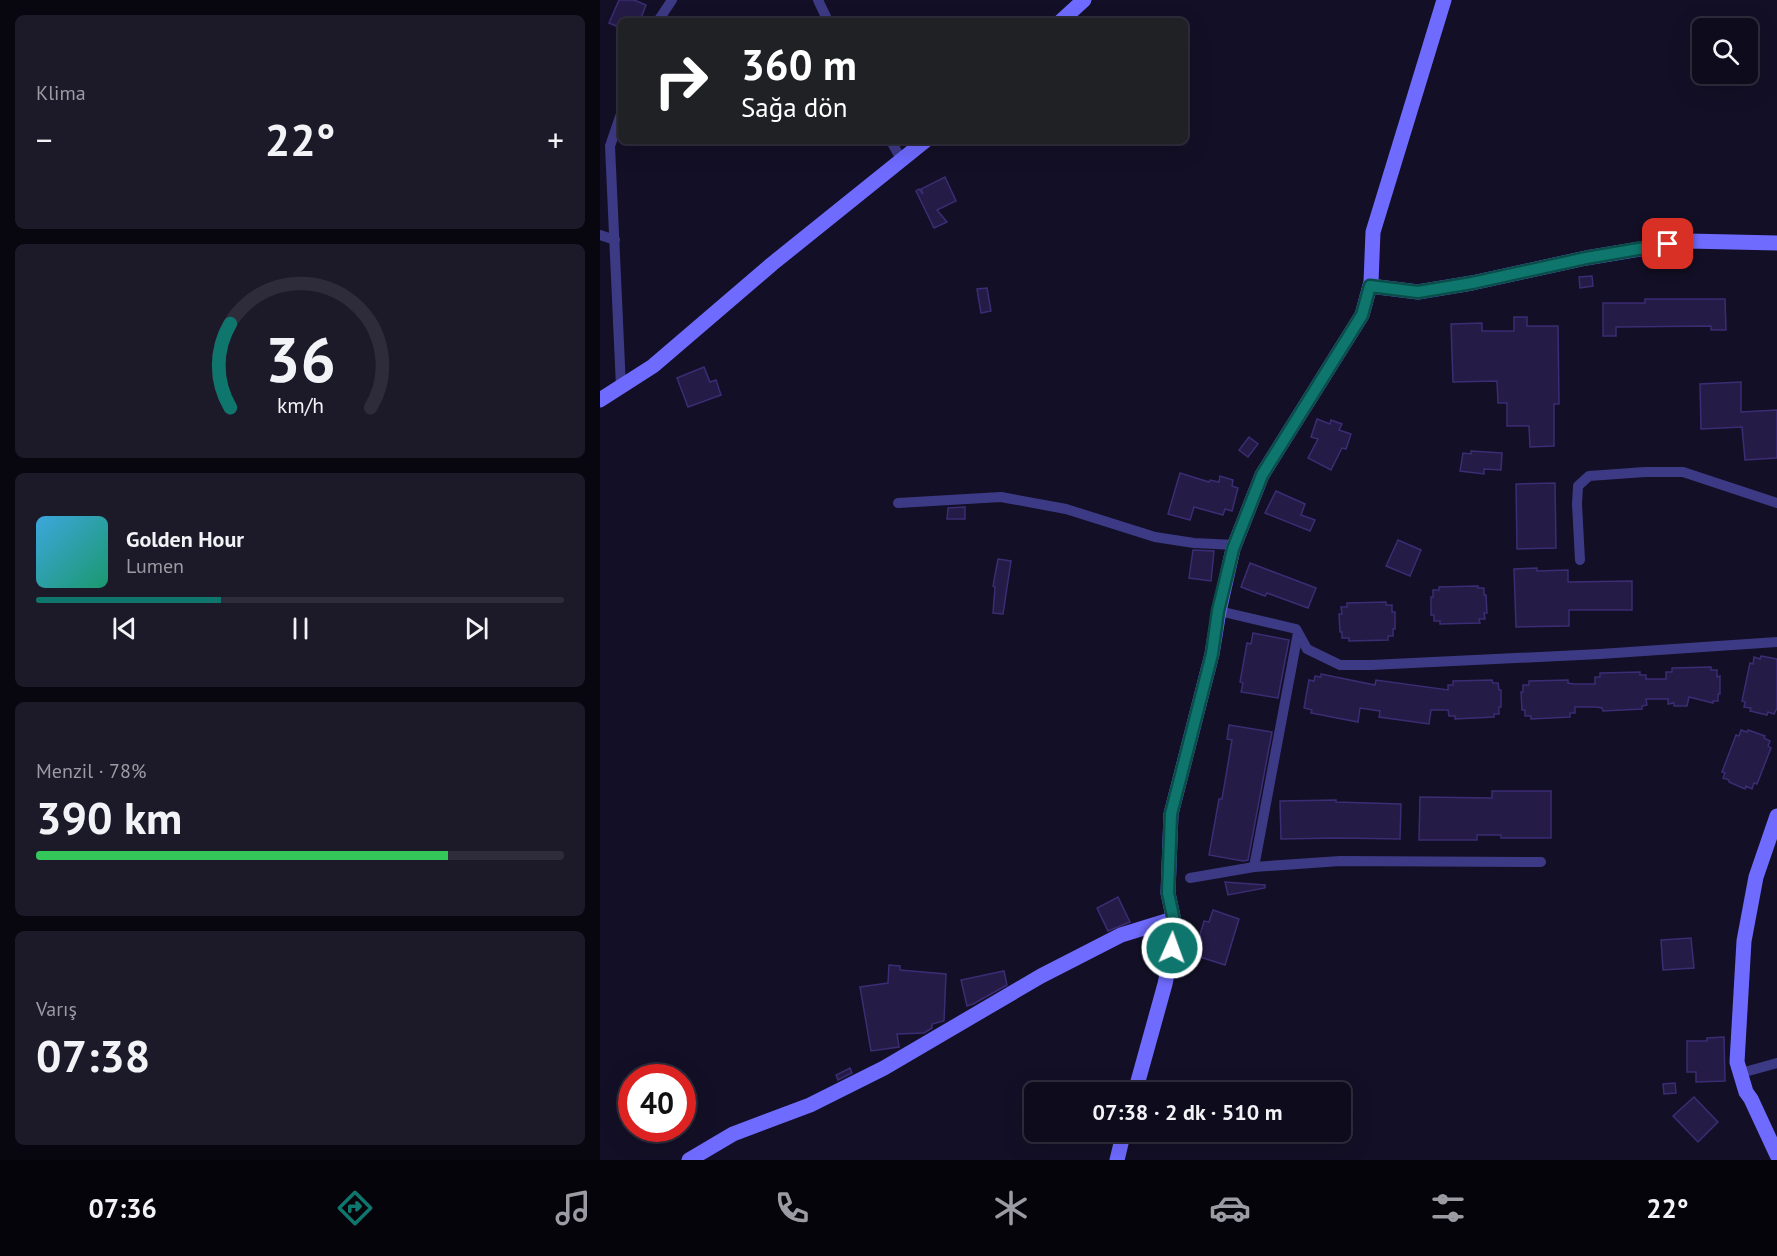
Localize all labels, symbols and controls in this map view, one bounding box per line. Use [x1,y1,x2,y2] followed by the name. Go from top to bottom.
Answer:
[1692,18,1758,84] map controls
[1692,18,1758,84] button: search
[741,37,857,92] text: 360 m
[642,42,720,120] icon: right
[36,80,86,106] text: Klima
[741,90,848,124] text: Sağa dön
[265,110,335,168] text: 22°
[36,118,53,161] text: −
[547,118,564,161] text: +
[1642,218,1693,269] pin
[1651,227,1684,260] icon: arrive
[265,318,335,399] text: 36
[276,391,323,419] text: km/h
[126,525,244,553] text: Golden Hour
[126,553,184,579] text: Lumen
[108,612,141,645] icon: previous
[284,612,317,645] icon: pause
[460,612,493,645] icon: next
[36,758,146,784] text: Menzil · 78%
[36,788,182,846] text: 390 km
[1140,916,1204,980] position arrow
[36,996,77,1022] text: Varış
[36,1026,150,1084] text: 07:38
[618,1064,696,1142] speed limit sign: 40
[1093,1098,1282,1126] text: 07:38 · 2 dk · 510 m
[334,1187,376,1229] icon: directions
[552,1187,594,1229] icon: music
[771,1187,813,1229] icon: phone
[990,1187,1032,1229] icon: climate
[1209,1187,1251,1229] icon: car
[1427,1187,1469,1229] icon: filters
[88,1191,157,1225] text: 07:36
[1646,1191,1689,1225] text: 22°

